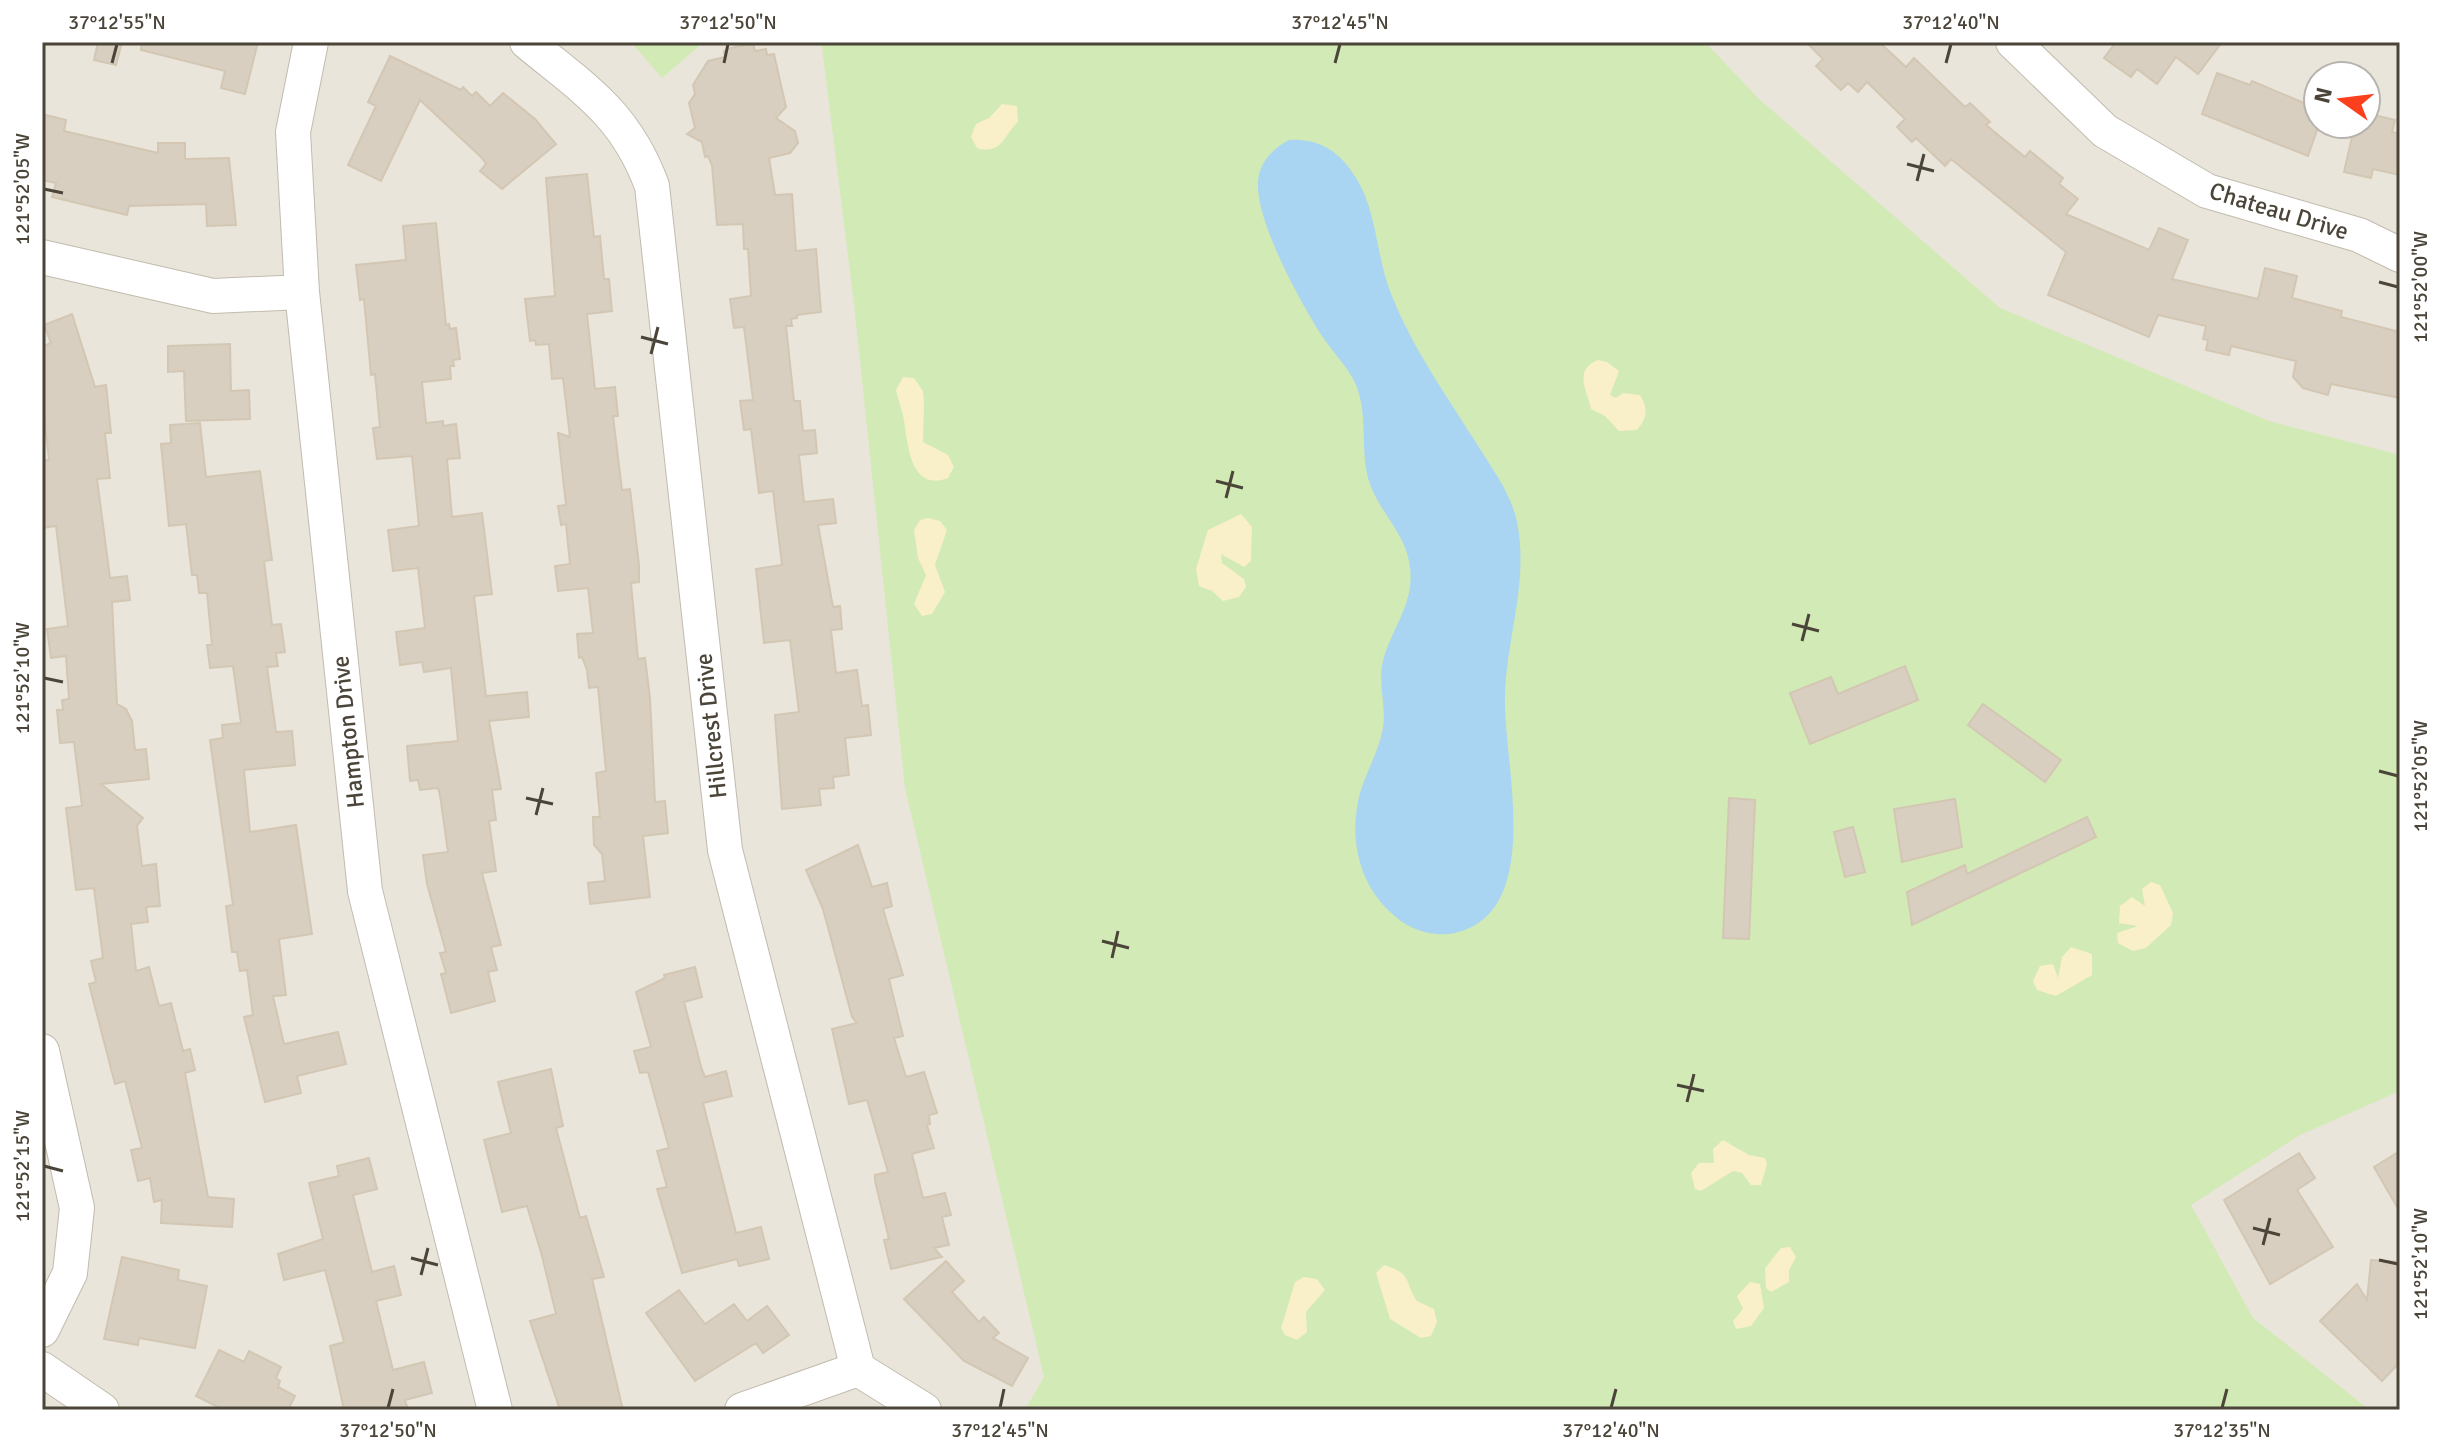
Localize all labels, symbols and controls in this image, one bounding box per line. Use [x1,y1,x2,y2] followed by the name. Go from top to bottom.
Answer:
[68,10,166,35] text: 37°12'55"N
[679,10,777,35] text: 37°12'50"N
[1291,10,1389,35] text: 37°12'45"N
[1902,10,2000,35] text: 37°12'40"N
[2302,60,2382,140] north arrow
[2308,85,2338,106] text: N
[10,133,35,245] text: 121°52'05"W
[2206,176,2352,246] street label: Chateau Drive
[2408,231,2433,343] text: 121°52'00"W
[10,622,35,734] text: 121°52'10"W
[688,652,734,800] street label: Hillcrest Drive
[325,654,371,810] street label: Hampton Drive
[2408,720,2433,832] text: 121°52'05"W
[10,1110,35,1222] text: 121°52'15"W
[2408,1208,2433,1320] text: 121°52'10"W
[339,1418,437,1443] text: 37°12'50"N
[951,1418,1049,1443] text: 37°12'45"N
[1562,1418,1660,1443] text: 37°12'40"N
[2173,1418,2271,1443] text: 37°12'35"N

